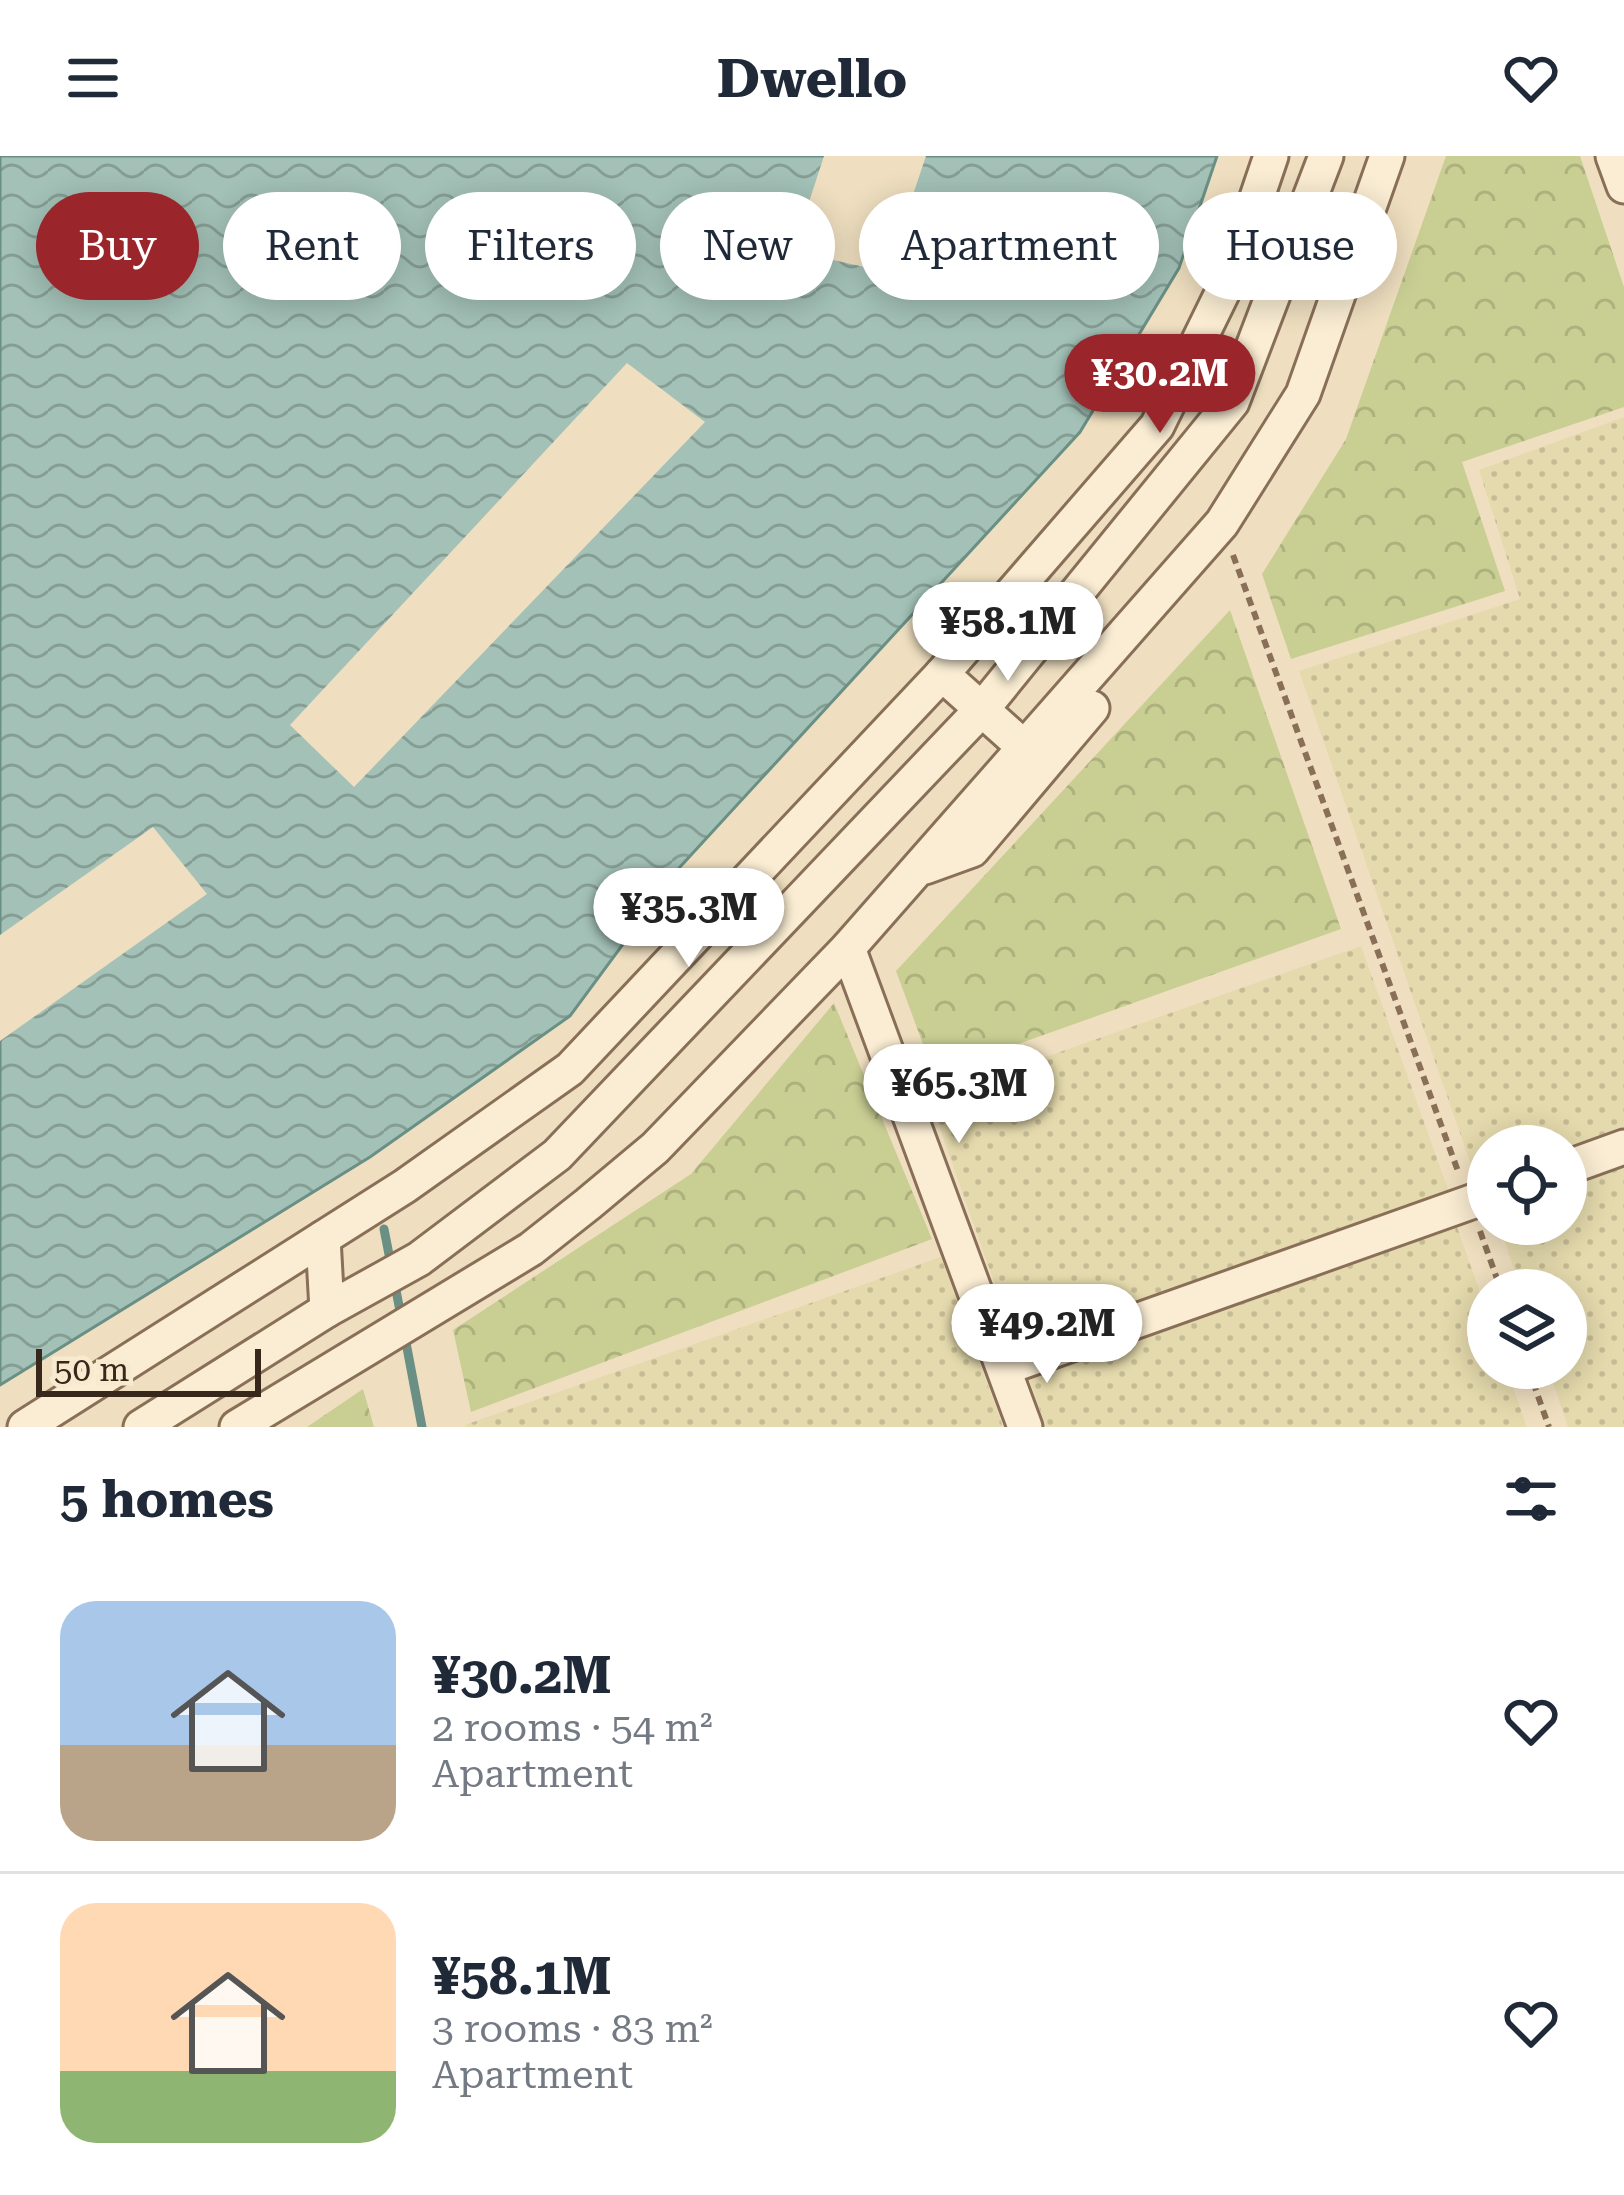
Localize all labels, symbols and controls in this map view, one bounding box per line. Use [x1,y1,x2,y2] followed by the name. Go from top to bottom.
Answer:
[60,45,126,111] icon: menu
[1498,45,1564,111] icon: heart
[717,47,907,110] text: Dwello
[36,192,199,300] chip: Buy
[223,192,401,300] chip: Rent
[425,192,636,300] chip: Filters
[660,192,835,300] chip: New
[859,192,1159,300] chip: Apartment
[1183,192,1397,300] chip: House
[1062,334,1258,436] pin: ¥30.2M
[1091,350,1229,396] text: ¥30.2M
[910,582,1106,684] pin: ¥58.1M
[939,598,1077,644] text: ¥58.1M
[591,868,787,970] pin: ¥35.3M
[620,884,758,930] text: ¥35.3M
[861,1044,1057,1146] pin: ¥65.3M
[890,1060,1028,1106] text: ¥65.3M
[1467,1125,1587,1389] map controls
[1467,1125,1587,1245] button: locate
[1467,1269,1587,1389] button: layers
[949,1284,1145,1386] pin: ¥49.2M
[978,1300,1116,1346] text: ¥49.2M
[36,1343,261,1396] scale bar
[54,1350,129,1389] text: 50 m
[1498,1466,1564,1532] icon: filters
[60,1470,274,1529] text: 5 homes
[432,1646,612,1705] text: ¥30.2M
[156,1649,300,1793] icon: home
[1498,1688,1564,1754] icon: heart
[432,1705,713,1751] text: 2 rooms · 54 m²
[432,1751,633,1797] text: Apartment
[432,1947,612,2006] text: ¥58.1M
[156,1951,300,2095] icon: home
[1498,1990,1564,2056] icon: heart
[432,2006,713,2052] text: 3 rooms · 83 m²
[432,2052,633,2098] text: Apartment

